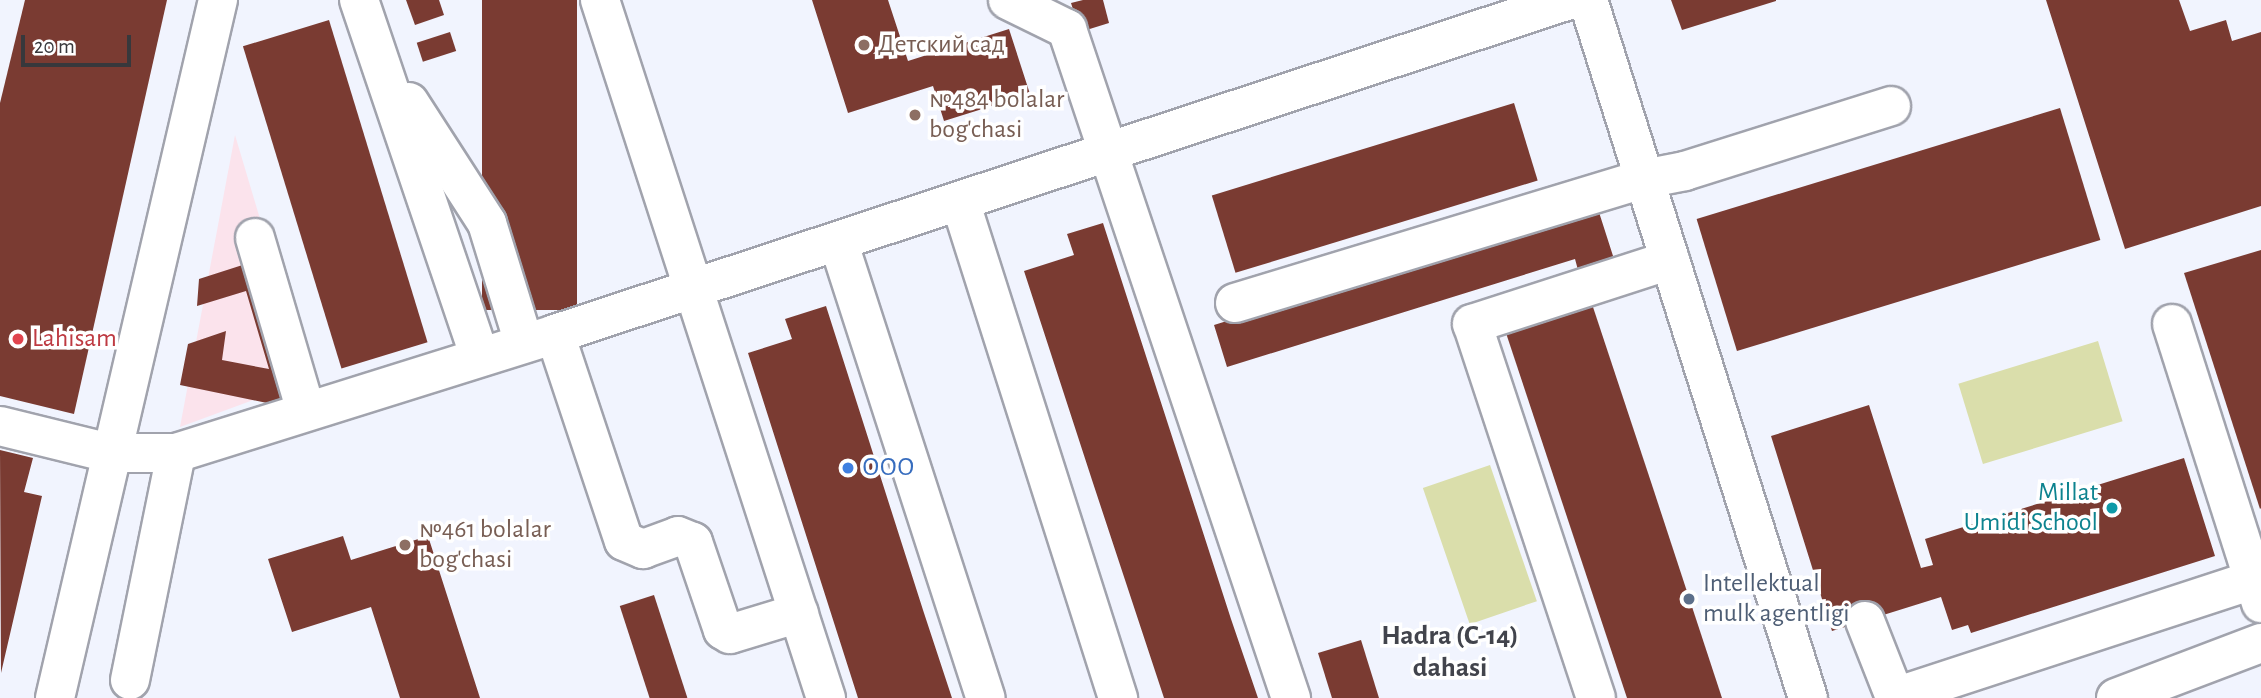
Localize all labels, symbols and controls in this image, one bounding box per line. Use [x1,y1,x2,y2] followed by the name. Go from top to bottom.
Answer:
[24,21,135,65] scale bar
[878,29,1005,61] place label: Детский сад
[34,36,75,57] text: 20 m
[856,37,872,53] marker: Детский сад
[929,84,1064,146] place label: №484 bolalar bog'chasi
[907,107,923,123] marker: №484 bolalar bog'chasi
[32,323,117,355] place label: Lahisam
[10,331,26,347] marker: Lahisam
[862,452,915,484] place label: ООО
[840,460,856,476] marker: ООО
[1964,477,2098,538] place label: Millat Umidi School
[2104,500,2120,516] marker: Millat Umidi School
[419,514,551,576] place label: №461 bolalar bog'chasi
[397,537,413,553] marker: №461 bolalar bog'chasi
[1703,568,1850,630] place label: Intellektual mulk agentligi
[1681,591,1697,607] marker: Intellektual mulk agentligi
[1381,619,1519,685] district label: Hadra (C-14) dahasi

